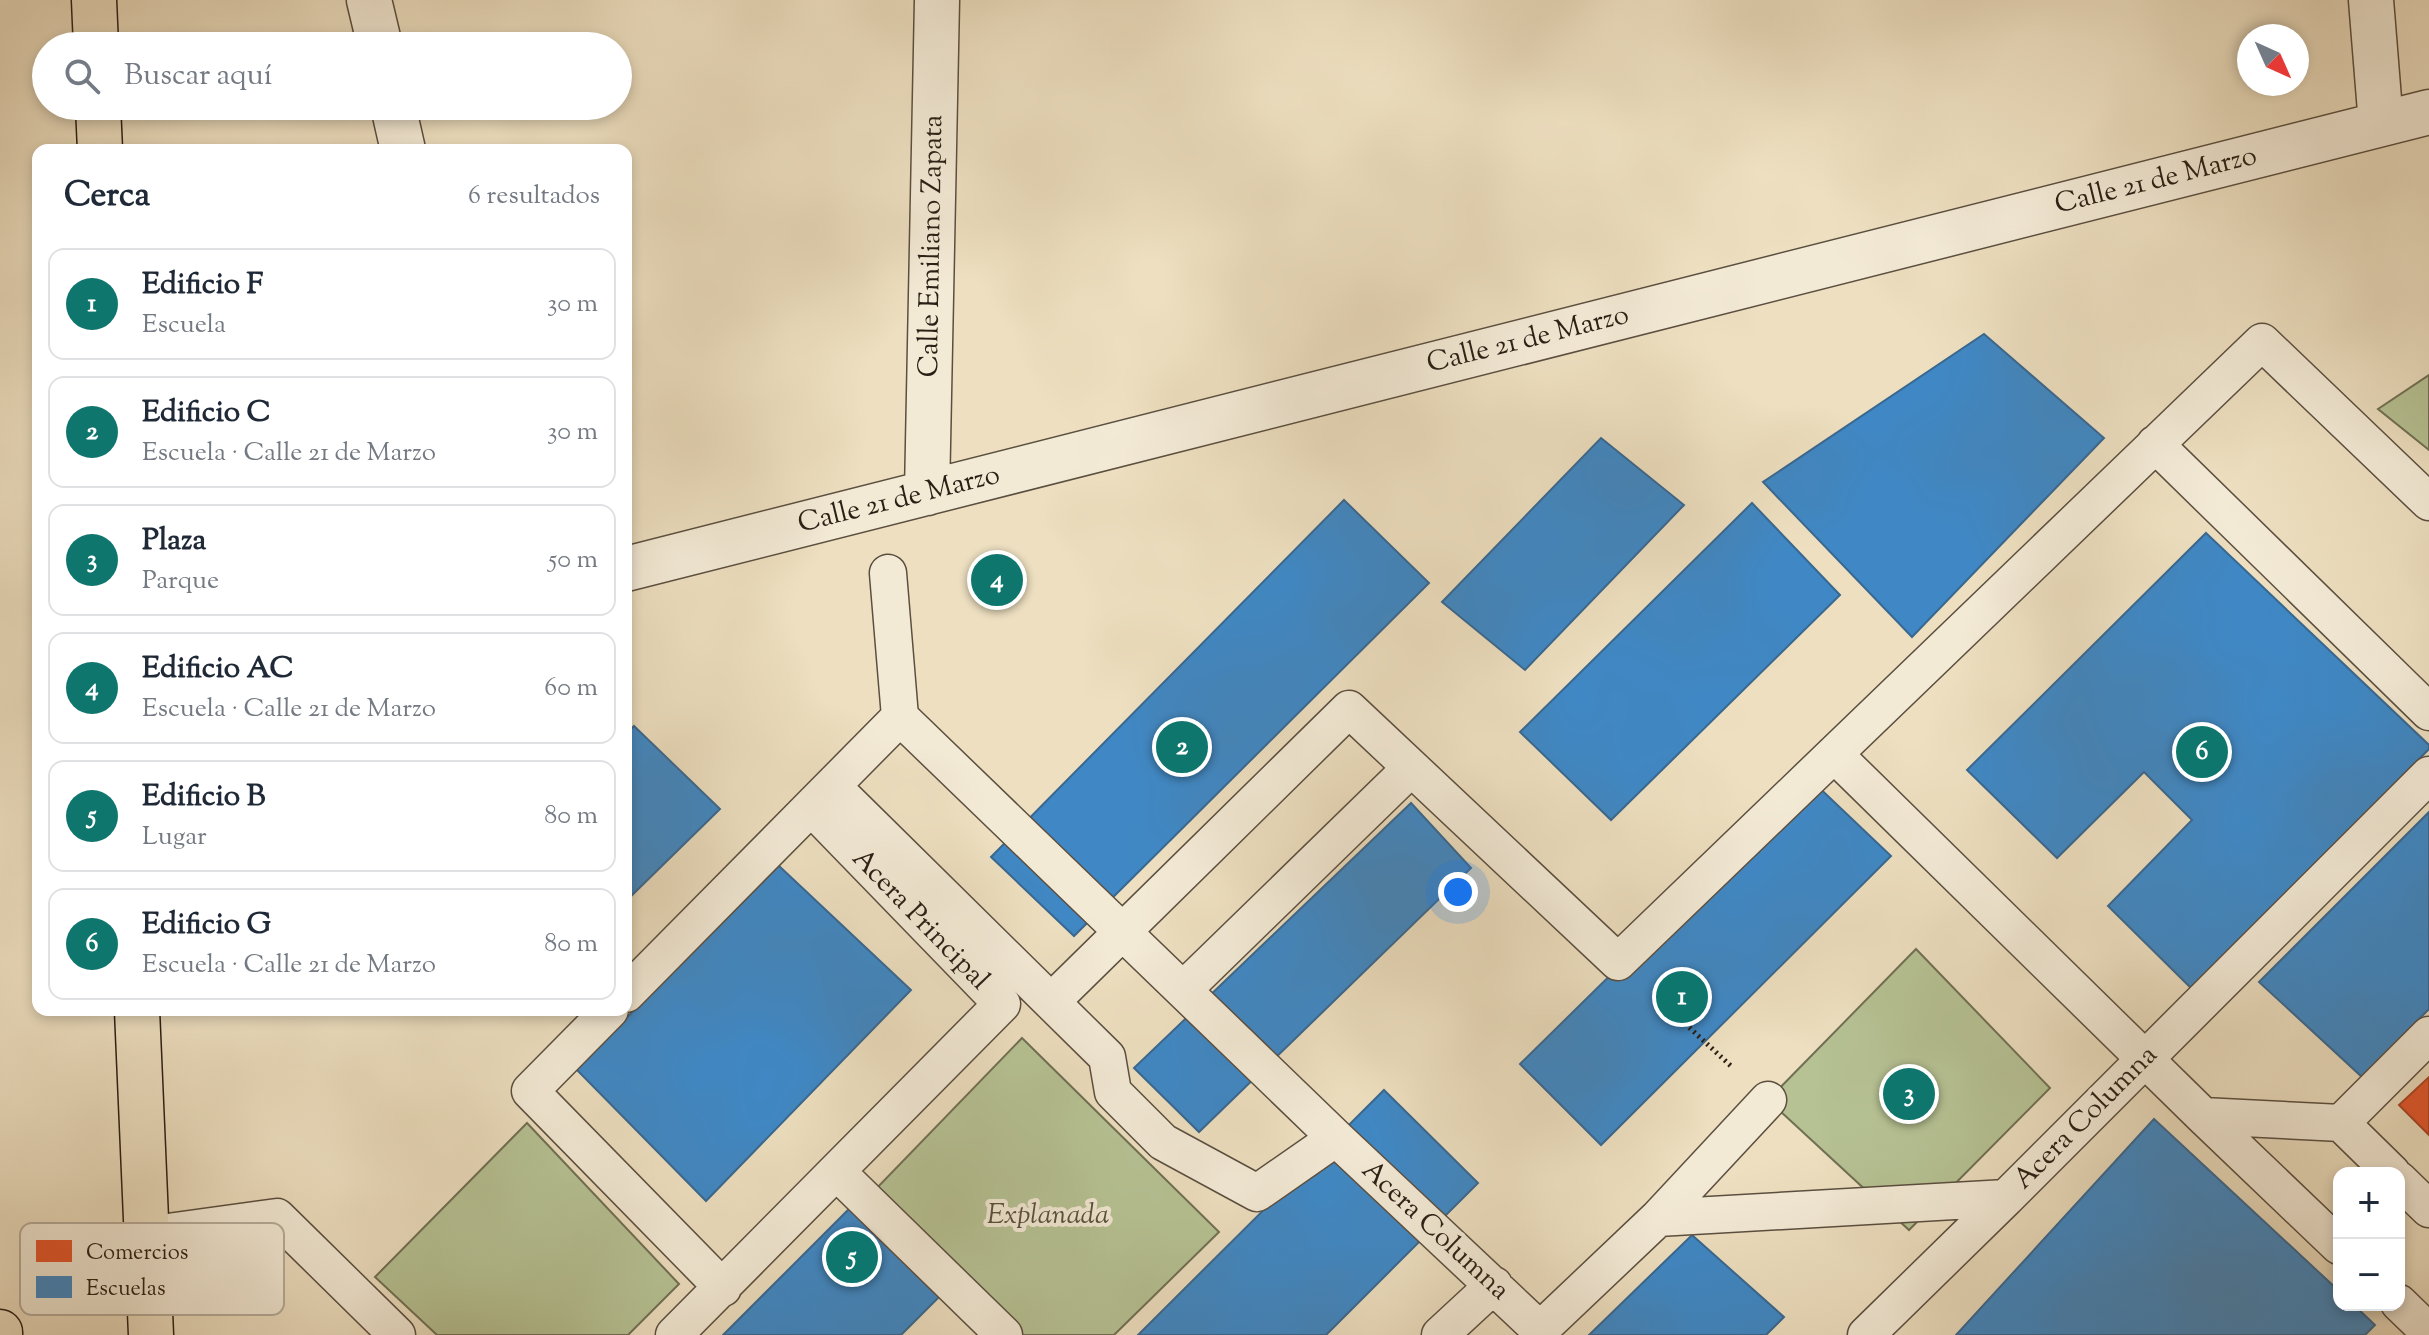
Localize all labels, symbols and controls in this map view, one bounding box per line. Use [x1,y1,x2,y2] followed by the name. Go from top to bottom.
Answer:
[2237,24,2309,96] north arrow
[32,32,632,120] search box
[60,54,104,98] icon: search
[124,55,272,98] text: Buscar aquí
[910,114,954,378] street label: Calle Emiliano Zapata
[2051,137,2261,225] street label: Calle 21 de Marzo
[64,172,150,221] text: Cerca
[468,178,600,215] text: 6 resultados
[142,264,263,307] text: Edificio F
[88,286,96,323] text: 1
[547,286,598,323] text: 30 m
[1423,296,1633,384] street label: Calle 21 de Marzo
[142,307,226,344] text: Escuela
[142,392,271,435] text: Edificio C
[86,414,98,451] text: 2
[547,414,598,451] text: 30 m
[142,435,436,472] text: Escuela · Calle 21 de Marzo
[794,456,1004,544] street label: Calle 21 de Marzo
[142,520,206,563] text: Plaza
[87,542,97,579] text: 3
[548,542,598,579] text: 50 m
[971,550,1023,610] pin: 4
[142,563,219,600] text: Parque
[142,648,294,691] text: Edificio AC
[85,670,99,707] text: 4
[544,670,598,707] text: 60 m
[142,691,436,728] text: Escuela · Calle 21 de Marzo
[1156,717,1208,777] pin: 2
[2176,722,2228,782] pin: 6
[142,776,265,819] text: Edificio B
[88,798,96,835] text: 5
[544,798,598,835] text: 80 m
[142,819,207,856] text: Lugar
[842,840,998,1000] street label: Acera Principal
[1438,872,1478,912] your location
[142,904,271,947] text: Edificio G
[86,926,98,963] text: 6
[544,926,598,963] text: 80 m
[142,947,436,984] text: Escuela · Calle 21 de Marzo
[1656,967,1708,1027] pin: 1
[2005,1037,2167,1199] street label: Acera Columna
[1883,1064,1935,1124] pin: 3
[1352,1152,1518,1310] street label: Acera Columna
[2333,1167,2405,1311] map controls
[2333,1167,2405,1239] button: +
[987,1196,1109,1236] park label: Explanada
[20,1223,284,1315] legend
[826,1227,878,1287] pin: 5
[86,1238,188,1270] text: Comercios
[2333,1239,2405,1311] button: −
[86,1274,166,1306] text: Escuelas

